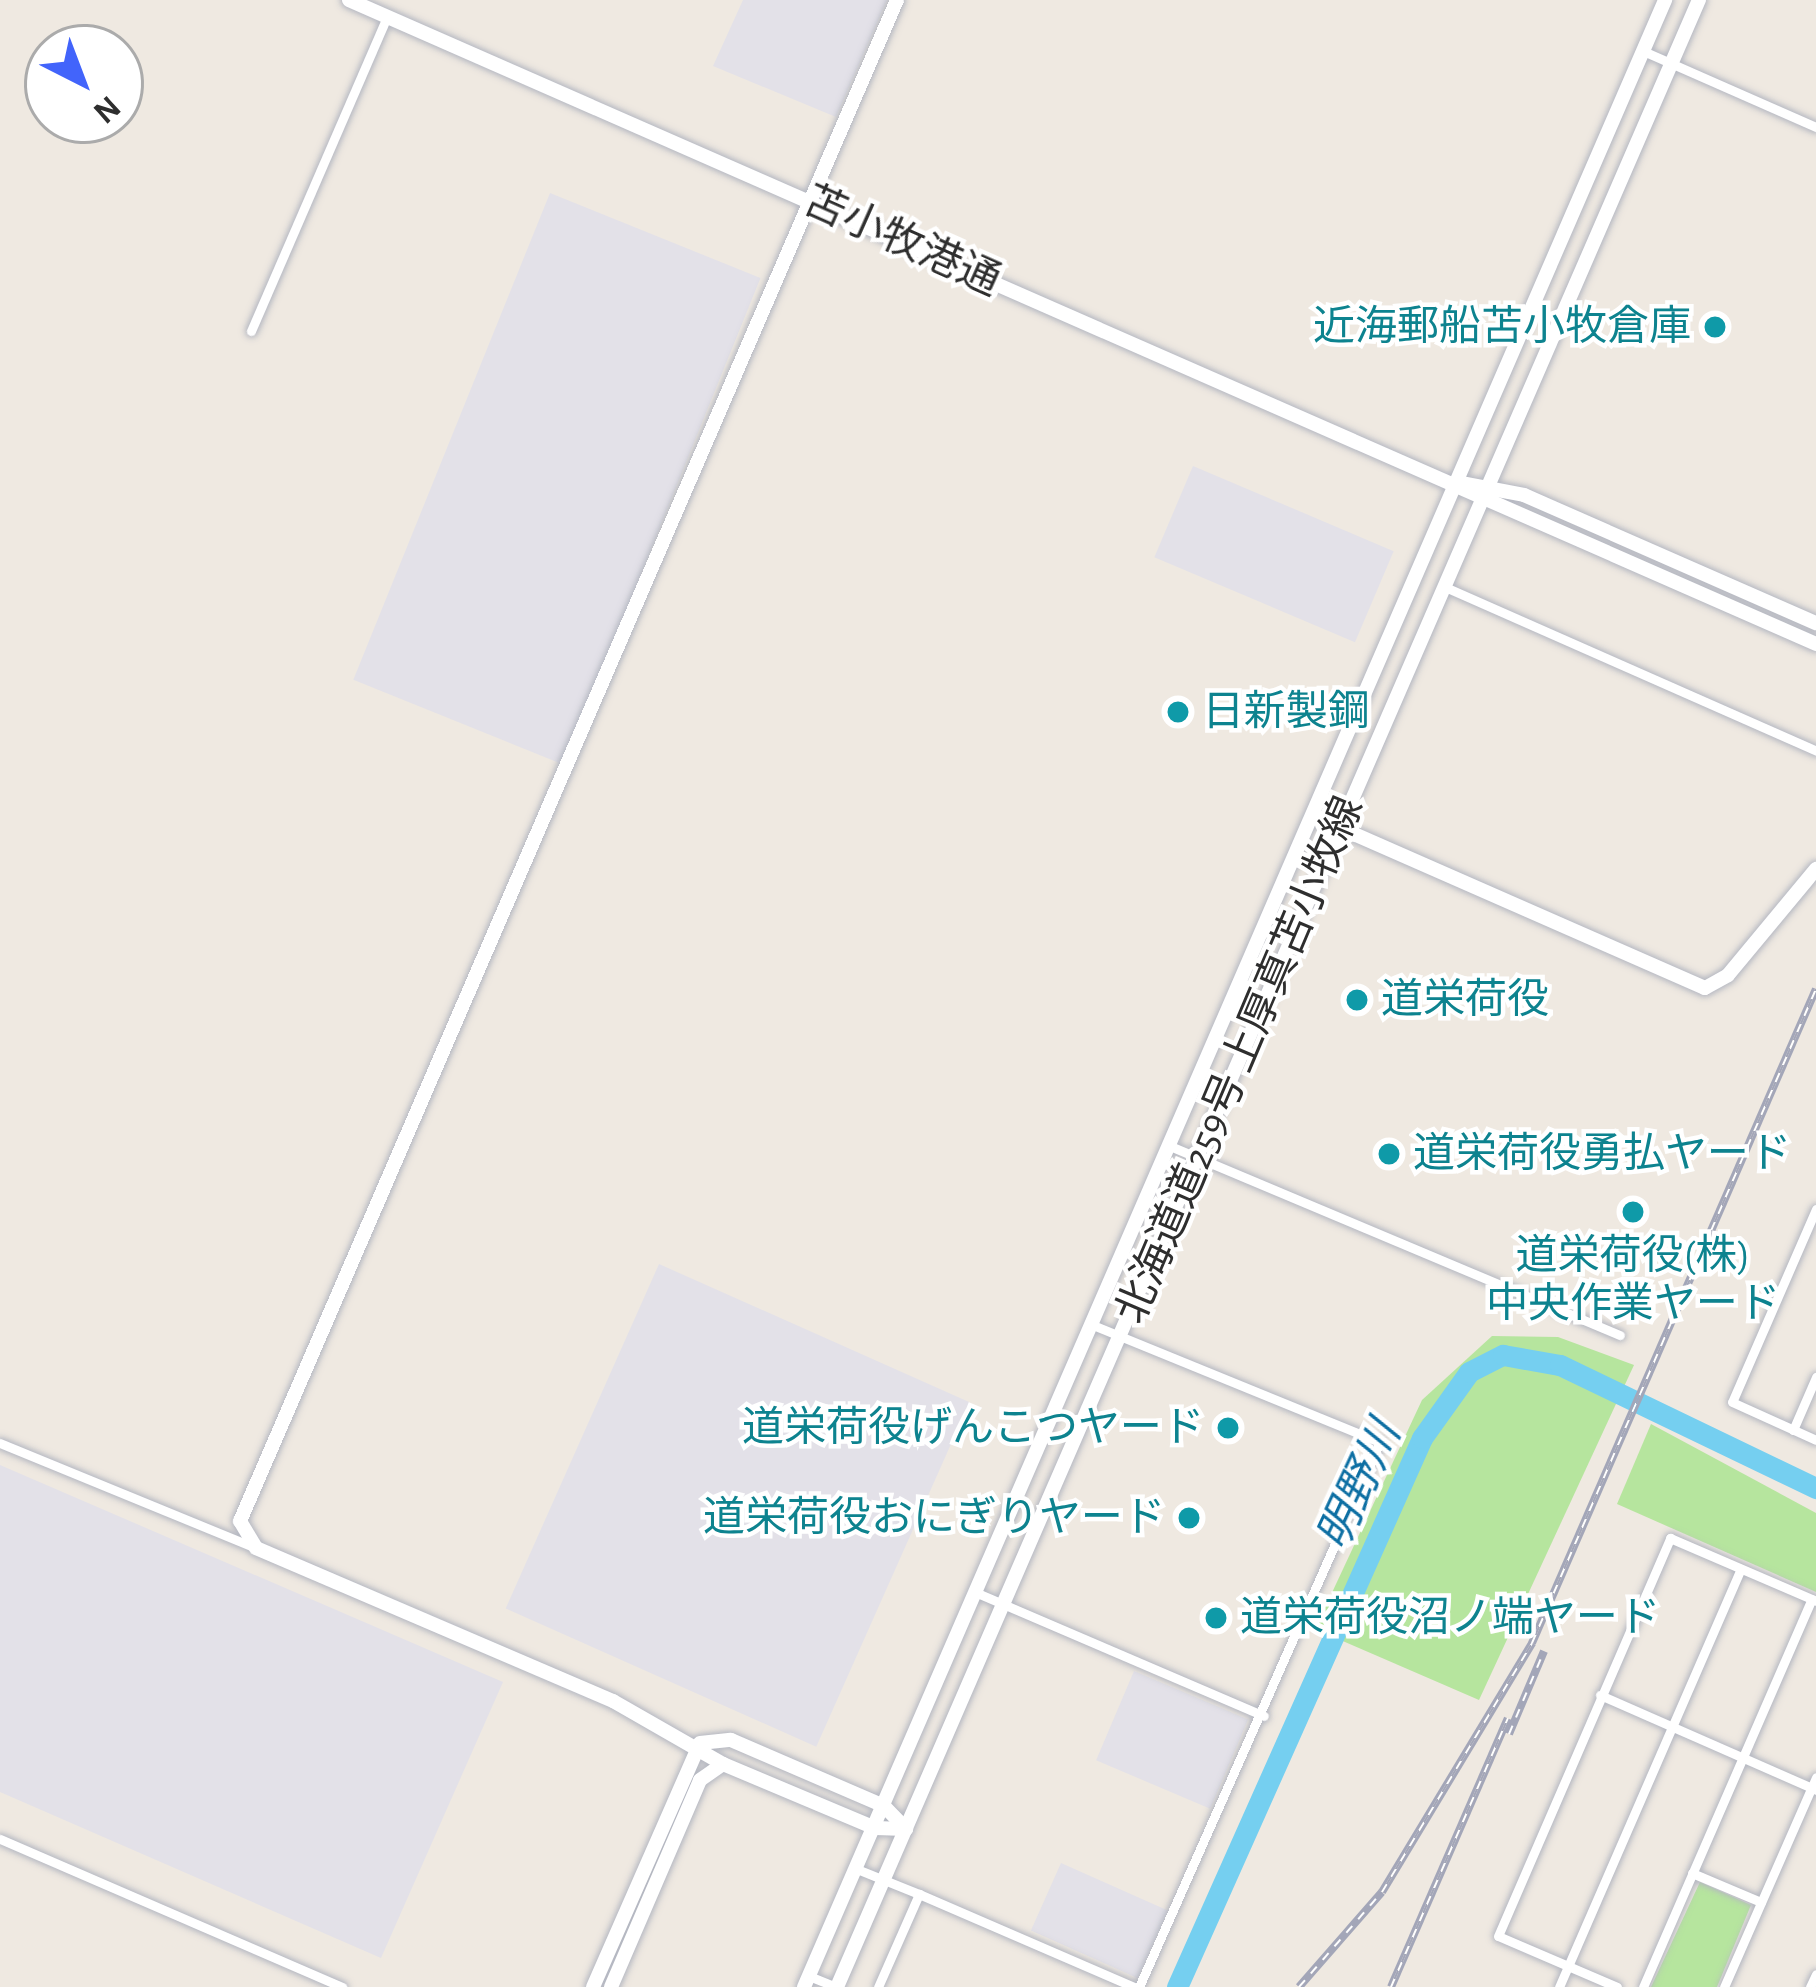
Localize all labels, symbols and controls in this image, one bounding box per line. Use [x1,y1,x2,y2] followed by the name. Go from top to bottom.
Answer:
[24,24,144,144] north arrow
[87,89,126,129] text: N
[796,175,1008,307] street label: 苫小牧港通
[1313,302,1691,352] place label: 近海郵船苫小牧倉庫
[1702,314,1728,340] marker: 近海郵船苫小牧倉庫
[1202,687,1370,737] place label: 日新製鋼
[1165,699,1191,725] marker: 日新製鋼
[1106,789,1374,1331] street label: 北海道道259号 上厚真苫小牧線
[1381,975,1549,1025] place label: 道栄荷役
[1344,987,1370,1013] marker: 道栄荷役
[1413,1129,1791,1179] place label: 道栄荷役勇払ヤード
[1376,1141,1402,1167] marker: 道栄荷役勇払ヤード
[1620,1199,1646,1225] marker: 道栄荷役(株) 中央作業ヤード
[1486,1231,1780,1330] place label: 道栄荷役(株) 中央作業ヤード
[742,1403,1204,1453] place label: 道栄荷役げんこつヤード
[1307,1413,1413,1559] water label: 明野川
[1215,1415,1241,1441] marker: 道栄荷役げんこつヤード
[703,1493,1165,1543] place label: 道栄荷役おにぎりヤード
[1176,1505,1202,1531] marker: 道栄荷役おにぎりヤード
[1240,1593,1660,1643] place label: 道栄荷役沼ノ端ヤード
[1203,1605,1229,1631] marker: 道栄荷役沼ノ端ヤード

